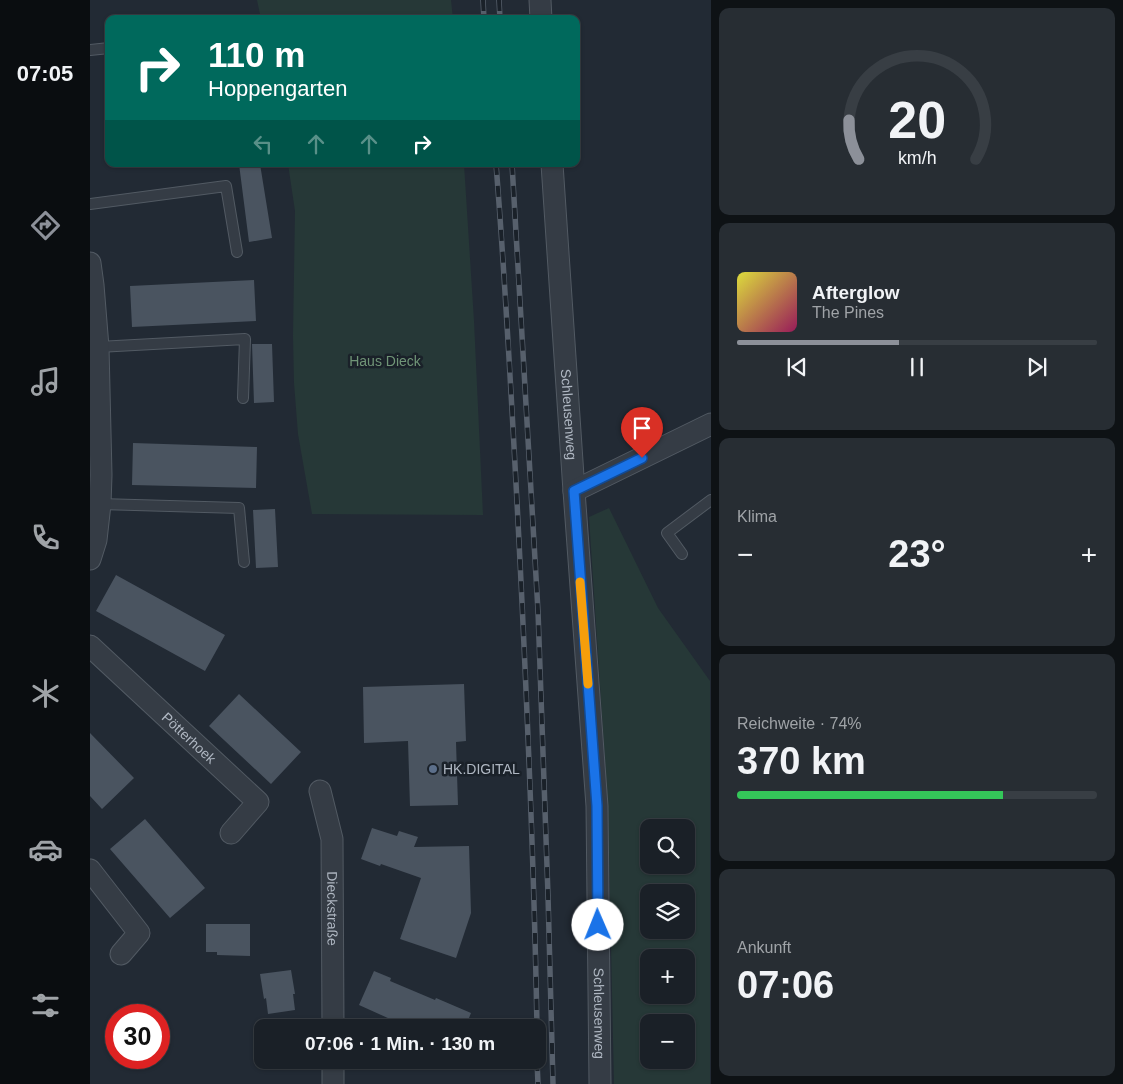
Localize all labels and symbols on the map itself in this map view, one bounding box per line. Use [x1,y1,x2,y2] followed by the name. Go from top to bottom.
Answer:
[349,353,422,369] park label: Haus Dieck
[558,368,580,460] street label: Schleusenweg
[621,407,663,458] pin
[159,709,220,767] street label: Pötterhoek
[443,761,520,777] place label: HK.DIGITAL
[427,763,439,775] marker: HK.DIGITAL
[324,871,341,946] street label: Dieckstraße
[571,898,623,950] position arrow
[591,968,608,1059] street label: Schleusenweg
[105,1004,170,1069] speed limit sign: 30

